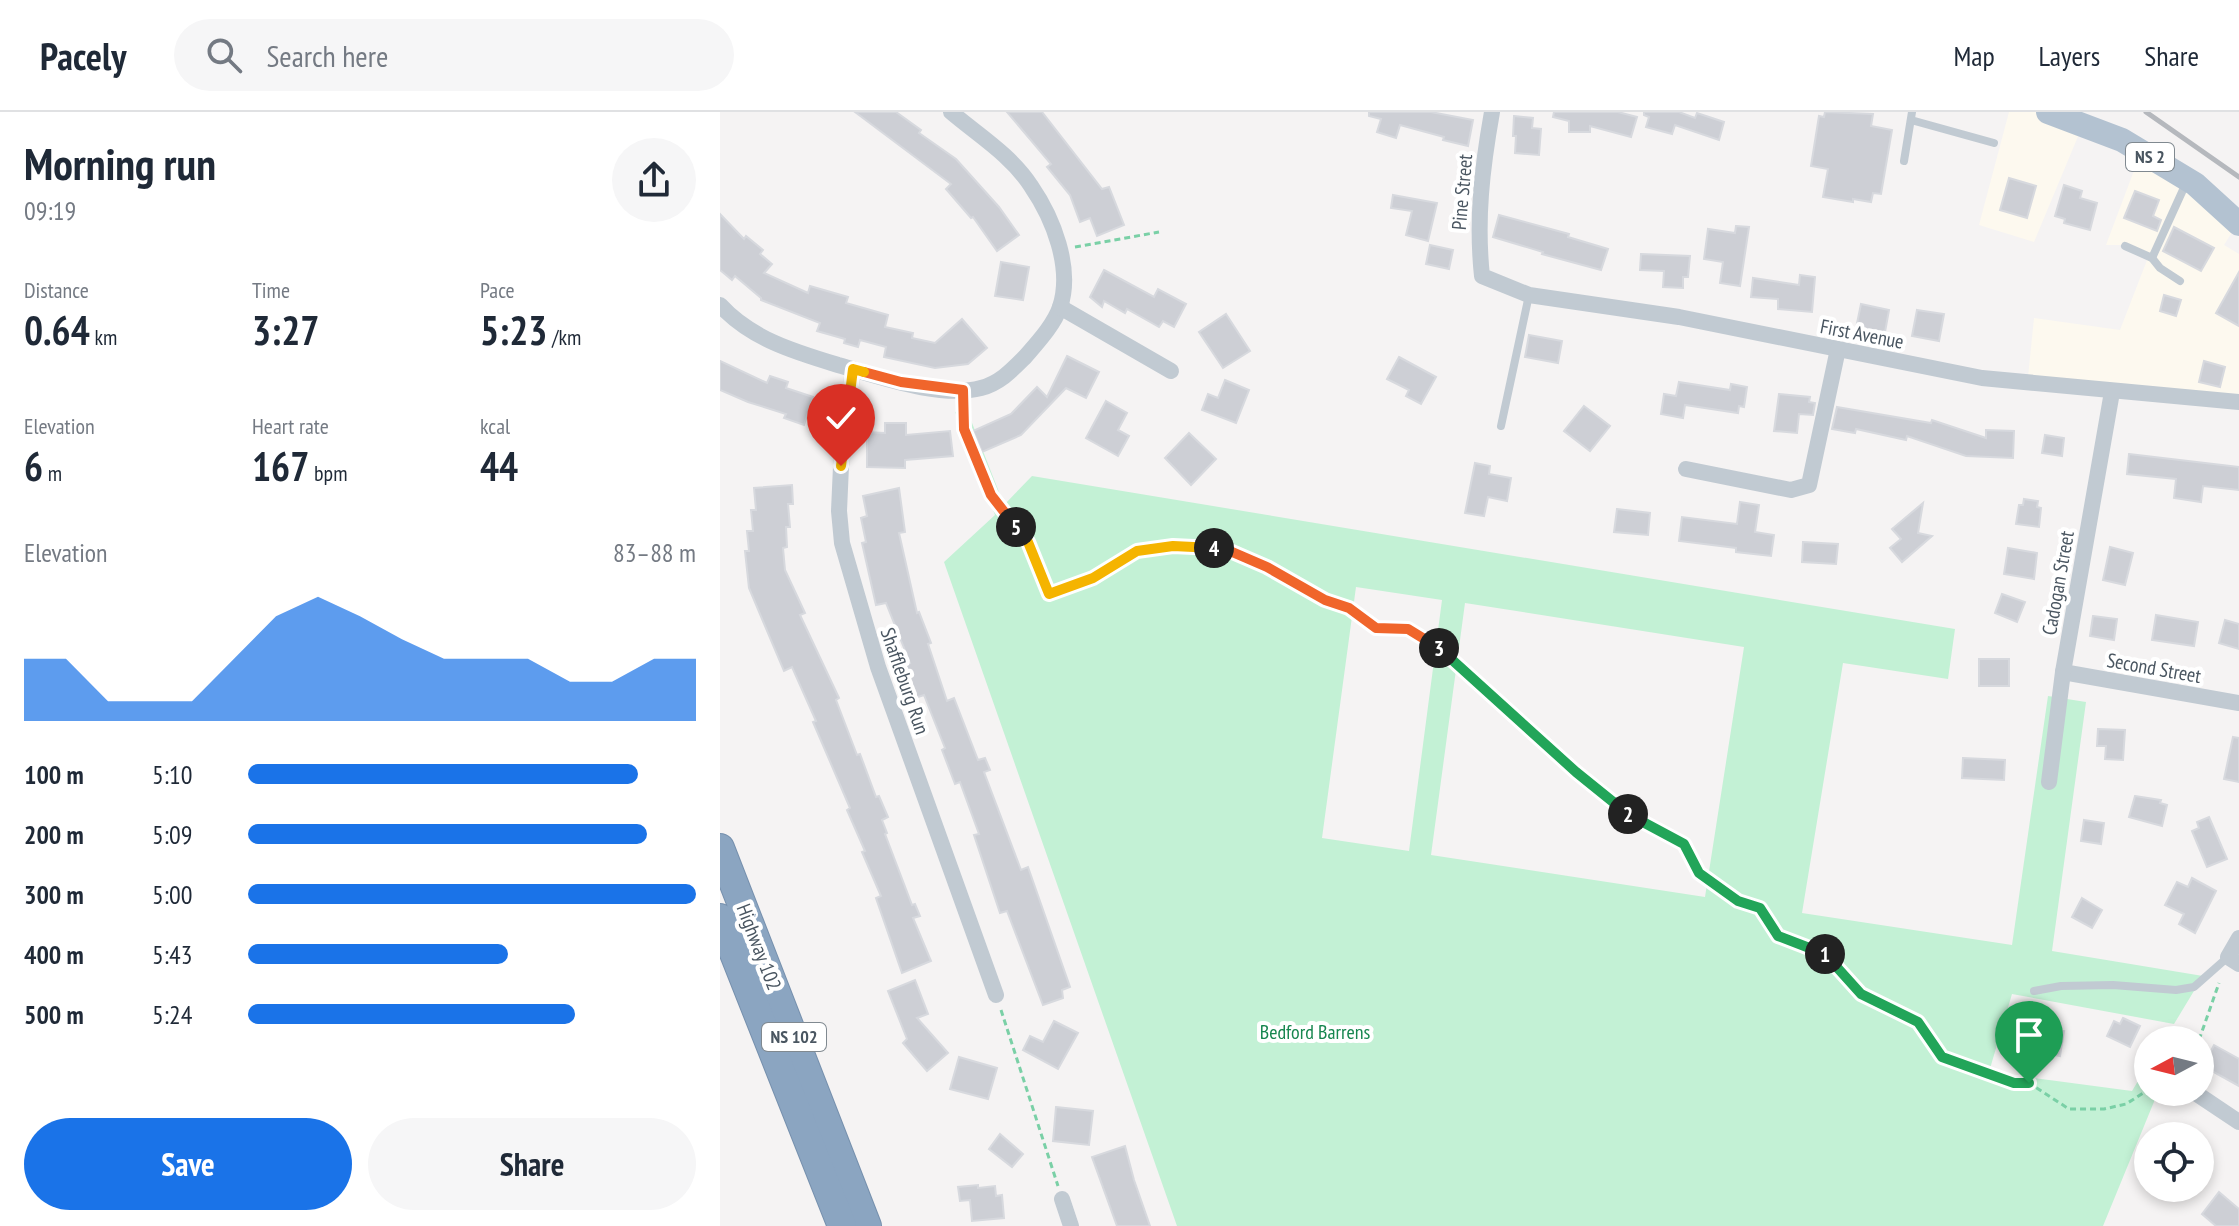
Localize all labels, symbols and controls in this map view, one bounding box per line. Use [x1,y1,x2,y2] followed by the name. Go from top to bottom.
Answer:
[174,19,734,91] search box
[40,31,126,80] text: Pacely
[202,33,246,77] icon: search
[266,36,388,75] text: Search here
[1953,37,1995,74] text: Map
[2039,37,2100,74] text: Layers
[2144,37,2199,74] text: Share
[24,135,216,192] text: Morning run
[612,138,696,222] button: share
[2126,143,2174,171] road number: NS 2
[1446,152,1478,231] street label: Pine Street
[24,194,76,227] text: 09:19
[24,276,89,304] text: Distance
[252,276,290,304] text: Time
[480,276,515,304] text: Pace
[24,304,90,356] text: 0.64
[252,304,319,356] text: 3:27
[480,304,547,356] text: 5:23
[1818,313,1906,355] street label: First Avenue
[90,323,117,351] text: km
[547,323,581,351] text: /km
[807,384,875,466] pin
[819,396,863,440] icon: check
[24,412,95,440] text: Elevation
[252,412,329,440] text: Heart rate
[480,412,510,440] text: kcal
[24,440,43,492] text: 6
[252,440,309,492] text: 167
[480,440,518,492] text: 44
[43,459,62,487] text: m
[309,459,347,487] text: bpm
[996,507,1036,547] pin: 5
[1011,513,1021,541] text: 5
[1194,528,1234,568] pin: 4
[2036,528,2080,637] street label: Cadogan Street
[1209,534,1219,562] text: 4
[24,536,107,569] text: Elevation
[613,536,696,569] text: 83–88 m
[875,624,935,738] street label: Shaffleburg Run
[1419,628,1459,668] pin: 3
[1434,634,1444,662] text: 3
[2105,647,2204,689] street label: Second Street
[24,758,84,791] text: 100 m
[152,758,192,791] text: 5:10
[1608,794,1648,834] pin: 2
[1623,800,1633,828] text: 2
[24,818,84,851] text: 200 m
[152,818,192,851] text: 5:09
[24,878,84,911] text: 300 m
[152,878,192,911] text: 5:00
[731,900,787,994] street label: Highway 102
[1805,934,1845,974] pin: 1
[24,938,84,971] text: 400 m
[152,938,192,971] text: 5:43
[1820,940,1830,968] text: 1
[24,998,84,1031] text: 500 m
[152,998,192,1031] text: 5:24
[1995,1001,2063,1083] pin
[2007,1013,2051,1057] icon: arrive
[1260,1019,1370,1045] park label: Bedford Barrens
[762,1023,826,1051] road number: NS 102
[2134,1026,2214,1106] north arrow
[2134,1026,2214,1202] map controls
[24,1118,352,1210] button: Save
[368,1118,696,1210] button: Share
[2134,1122,2214,1202] button: locate

